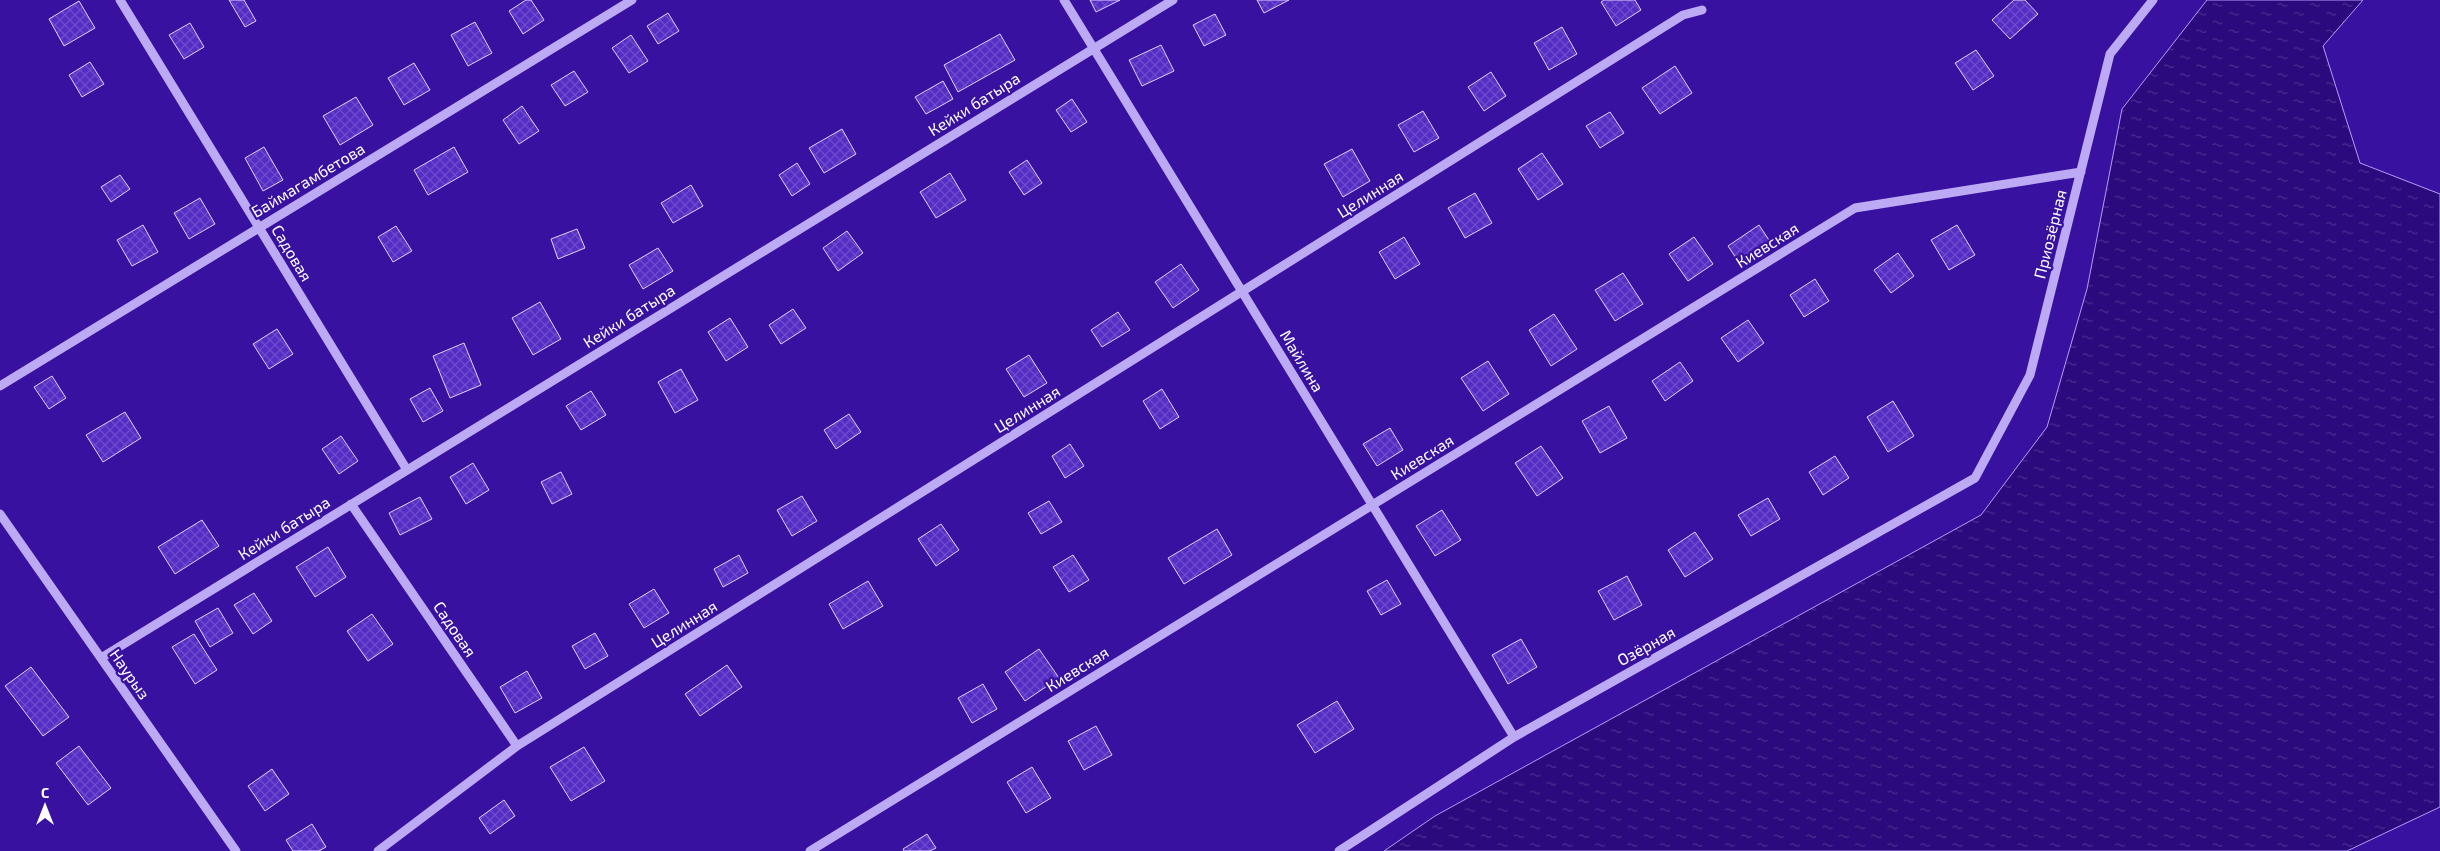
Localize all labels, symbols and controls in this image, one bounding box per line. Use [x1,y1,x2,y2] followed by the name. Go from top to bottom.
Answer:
[924,68,1023,139] street label: Кейки батыра
[248,138,368,221] street label: Баймагамбетова
[1333,166,1406,221] street label: Целинная
[2029,187,2070,280] street label: Приозёрная
[1732,218,1802,271] street label: Киевская
[268,221,317,285] street label: Садовая
[579,280,678,351] street label: Кейки батыра
[1277,326,1328,395] street label: Майлина
[990,381,1063,436] street label: Целинная
[1387,430,1457,483] street label: Киевская
[234,492,333,563] street label: Кейки батыра
[647,596,720,651] street label: Целинная
[430,597,481,660] street label: Садовая
[1613,622,1678,669] street label: Озёрная
[1042,642,1112,695] street label: Киевская
[106,645,155,703] street label: Наурыз
[20,781,70,831] north arrow
[41,784,49,801] text: С

